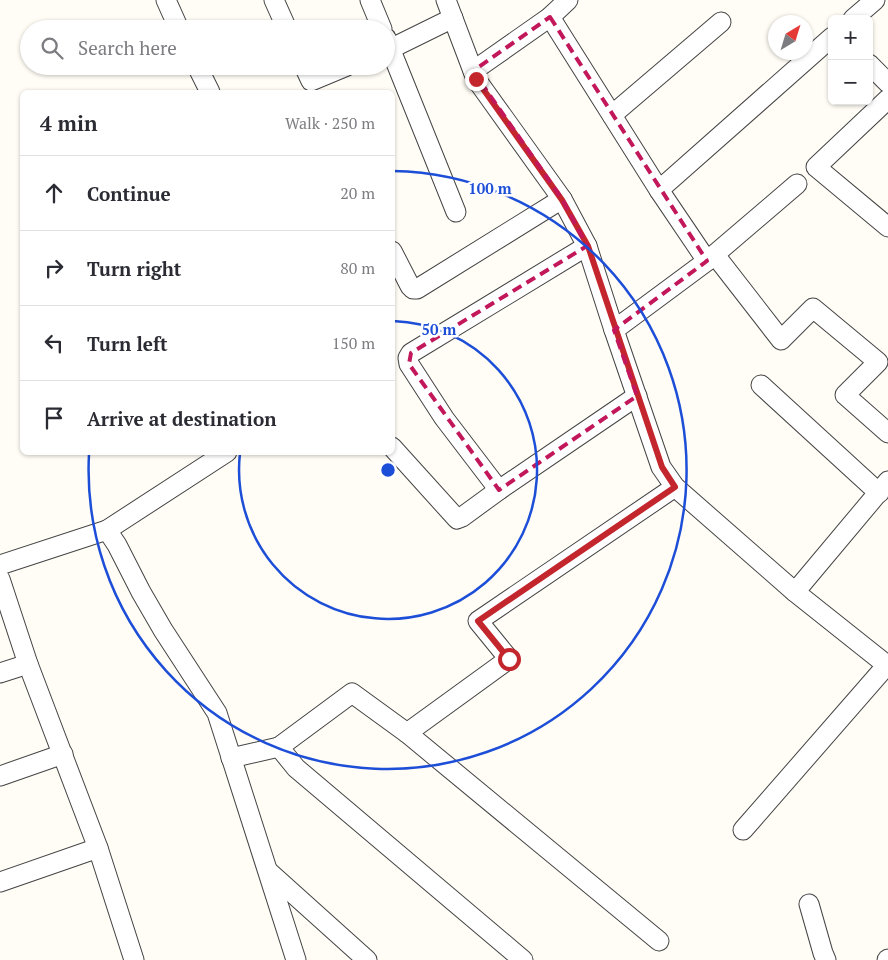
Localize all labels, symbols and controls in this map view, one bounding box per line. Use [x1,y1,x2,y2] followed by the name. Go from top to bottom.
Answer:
[768,15,813,60] north arrow
[828,15,873,105] map controls
[828,15,873,60] button: +
[20,20,395,75] search box
[38,34,66,62] icon: search
[78,35,177,60] text: Search here
[828,60,873,105] button: −
[465,68,488,91] route end
[40,109,97,137] text: 4 min
[285,112,375,134] text: Walk · 250 m
[468,178,512,198] text: 100 m
[40,179,68,207] icon: ahead
[87,181,171,206] text: Continue
[340,182,375,204] text: 20 m
[40,254,68,282] icon: right
[87,256,181,281] text: Turn right
[340,257,375,279] text: 80 m
[422,319,457,339] text: 50 m
[40,329,68,357] icon: left
[87,331,168,356] text: Turn left
[332,332,375,354] text: 150 m
[40,404,68,432] icon: arrive
[87,406,276,431] text: Arrive at destination
[379,461,397,479] centre of rings
[498,648,521,671] route start

